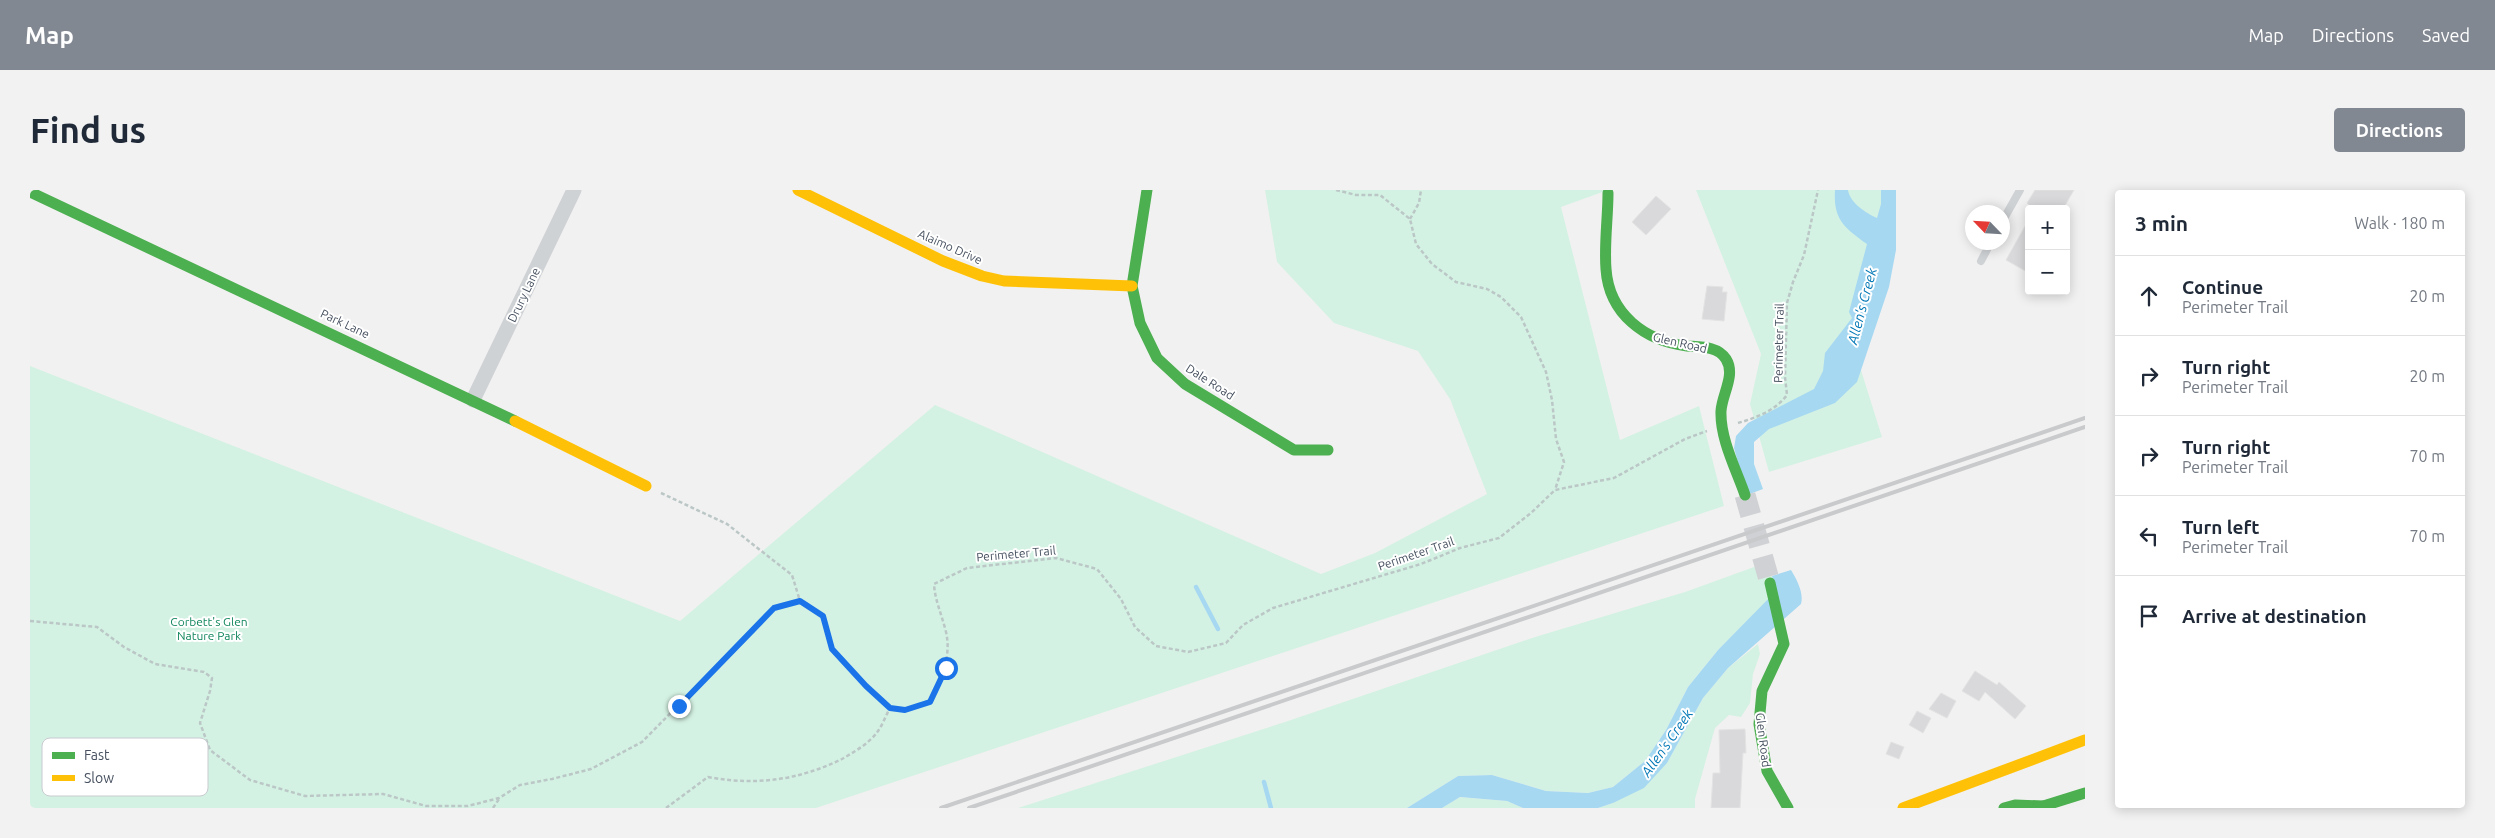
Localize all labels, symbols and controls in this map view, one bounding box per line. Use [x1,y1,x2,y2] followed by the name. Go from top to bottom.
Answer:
[25,22,74,49] text: Map
[2248,25,2284,45] text: Map
[2312,25,2394,45] text: Directions
[2422,25,2470,45] text: Saved
[2334,108,2465,152] button: Directions
[30,110,146,150] text: Find us
[1965,205,2010,250] north arrow
[2025,205,2070,295] map controls
[2025,205,2070,250] button: +
[2135,211,2188,235] text: 3 min
[2354,214,2445,232] text: Walk · 180 m
[916,227,984,266] street label: Alaimo Drive
[2025,250,2070,295] button: −
[505,265,542,324] street label: Drury Lane
[1844,265,1880,347] water label: Allen's Creek
[2182,276,2263,298] text: Continue
[2135,282,2163,310] icon: ahead
[2409,287,2445,305] text: 20 m
[2182,298,2288,316] text: Perimeter Trail
[1771,303,1786,383] street label: Perimeter Trail
[319,307,372,341] street label: Park Lane
[1652,330,1708,355] street label: Glen Road
[2182,356,2270,378] text: Turn right
[1184,361,1237,402] street label: Dale Road
[2135,362,2163,390] icon: right
[2409,367,2445,385] text: 20 m
[2182,378,2288,396] text: Perimeter Trail
[2182,436,2270,458] text: Turn right
[2135,442,2163,470] icon: right
[2409,447,2445,465] text: 70 m
[2182,458,2288,476] text: Perimeter Trail
[2182,516,2260,538] text: Turn left
[2135,522,2163,550] icon: left
[2409,527,2445,545] text: 70 m
[1376,534,1456,573] street label: Perimeter Trail
[2182,538,2288,556] text: Perimeter Trail
[976,544,1056,563] street label: Perimeter Trail
[2135,602,2163,630] icon: arrive
[2182,605,2367,627] text: Arrive at destination
[170,615,248,642] park label: Corbett's Glen Nature Park
[935,657,958,680] route start
[668,695,691,718] route end
[1637,706,1697,781] water label: Allen's Creek
[1754,712,1773,768] street label: Glen Road
[42,738,208,796] legend
[84,747,110,763] text: Fast
[84,770,114,786] text: Slow

